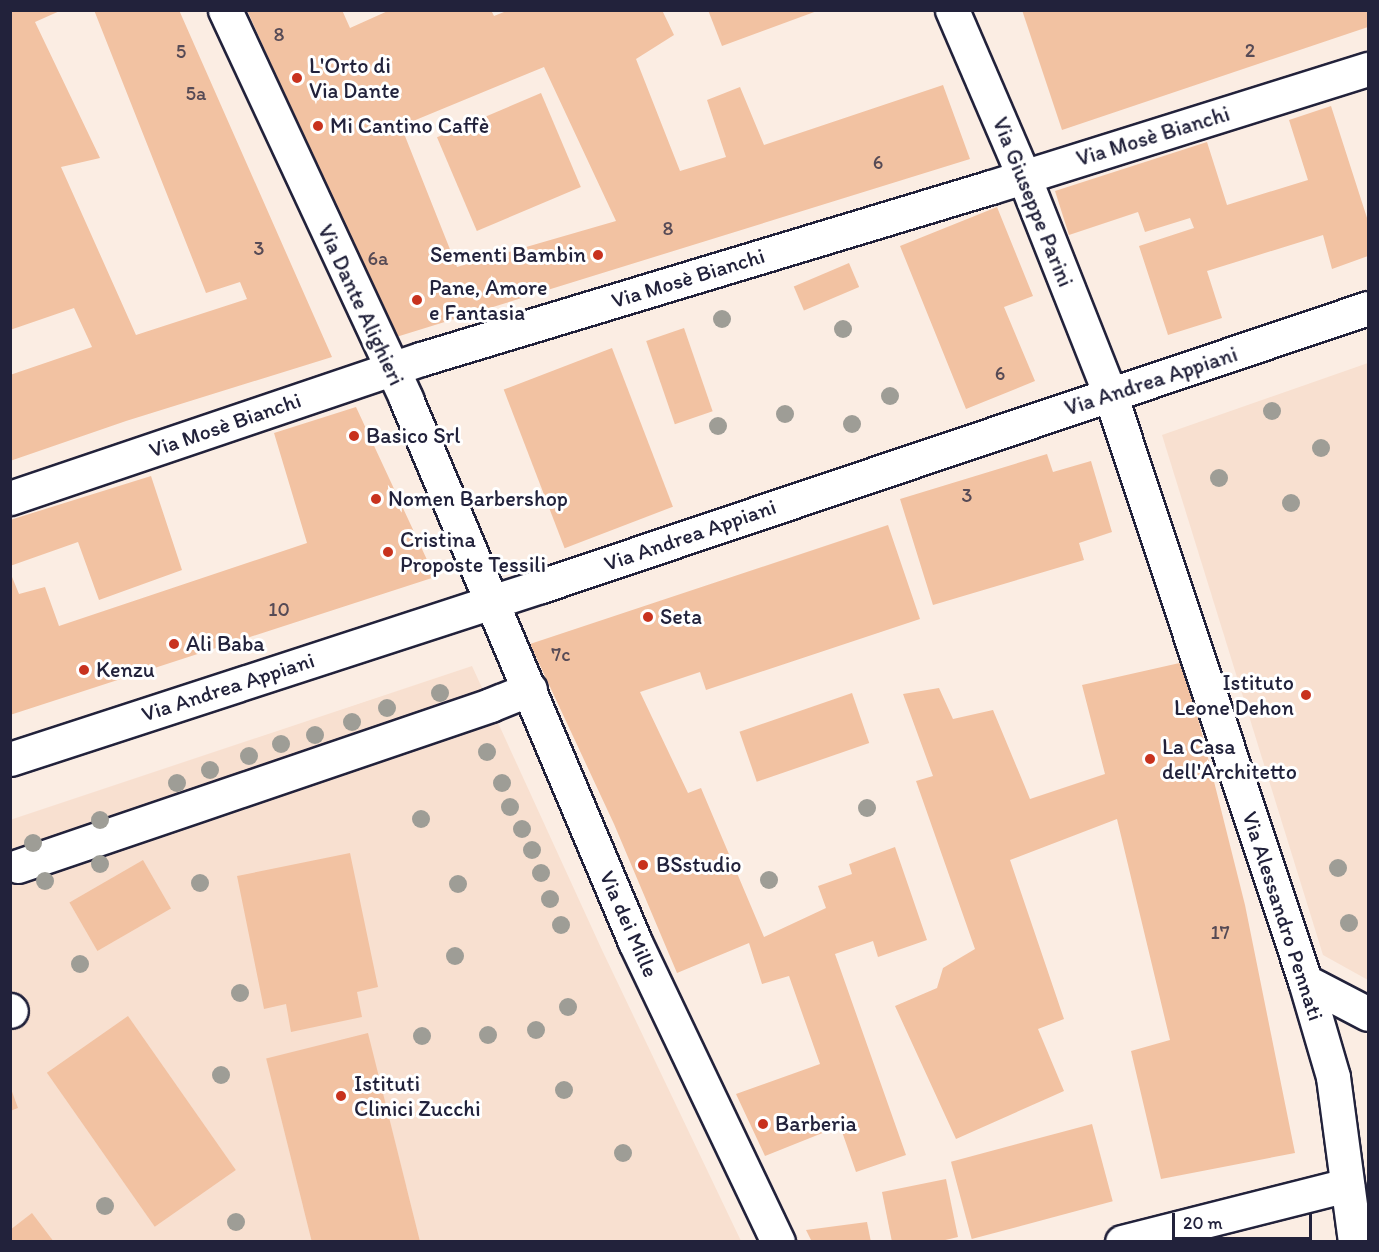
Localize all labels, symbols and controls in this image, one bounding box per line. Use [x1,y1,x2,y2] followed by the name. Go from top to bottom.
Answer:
[274,22,284,46] house number: 8
[1245,38,1255,62] house number: 2
[176,39,186,63] house number: 5
[309,52,400,104] place label: L'Orto di Via Dante
[290,71,304,85] marker: L'Orto di Via Dante
[186,81,206,105] house number: 5a
[1073,100,1233,172] street label: Via Mosè Bianchi
[330,113,490,139] place label: Mi Cantino Caffè
[987,113,1079,291] street label: Via Giuseppe Parini
[311,119,325,133] marker: Mi Cantino Caffè
[873,150,883,174] house number: 6
[663,216,673,240] house number: 8
[312,220,410,390] street label: Via Dante Alighieri
[254,236,264,260] house number: 3
[430,242,586,268] place label: Sementi Bambin
[608,242,768,314] street label: Via Mosè Bianchi
[368,246,388,270] house number: 6a
[591,248,605,262] marker: Sementi Bambin
[429,274,548,326] place label: Pane, Amore e Fantasia
[410,293,424,307] marker: Pane, Amore e Fantasia
[1062,341,1240,421] street label: Via Andrea Appiani
[995,361,1005,385] house number: 6
[146,387,304,463] street label: Via Mosè Bianchi
[366,423,461,449] place label: Basico Srl
[347,429,361,443] marker: Basico Srl
[962,483,972,507] house number: 3
[388,486,569,512] place label: Nomen Barbershop
[369,492,383,506] marker: Nomen Barbershop
[601,493,779,577] street label: Via Andrea Appiani
[400,526,546,578] place label: Cristina Proposte Tessili
[381,545,395,559] marker: Cristina Proposte Tessili
[268,597,290,621] house number: 10
[660,604,702,630] place label: Seta
[641,610,655,624] marker: Seta
[186,631,265,657] place label: Ali Baba
[167,637,181,651] marker: Ali Baba
[551,642,571,666] house number: 7c
[139,647,317,727] street label: Via Andrea Appiani
[96,657,155,683] place label: Kenzu
[77,663,91,677] marker: Kenzu
[1173,669,1294,720] place label: Istituto Leone Dehon
[1299,688,1313,702] marker: Istituto Leone Dehon
[1162,733,1297,784] place label: La Casa dell'Architetto
[1143,752,1157,766] marker: La Casa dell'Architetto
[1237,809,1329,1023] street label: Via Alessandro Pennati
[656,852,742,878] place label: BSstudio
[634,856,652,874] marker: BSstudio
[594,867,664,981] street label: Via dei Mille
[1210,920,1230,944] house number: 17
[354,1070,481,1122] place label: Istituti Clinici Zucchi
[332,1087,350,1105] marker: Istituti Clinici Zucchi
[775,1111,857,1137] place label: Barberia
[756,1117,770,1131] marker: Barberia
[1175,1201,1314,1239] scale bar
[1183,1212,1223,1234] text: 20 m

